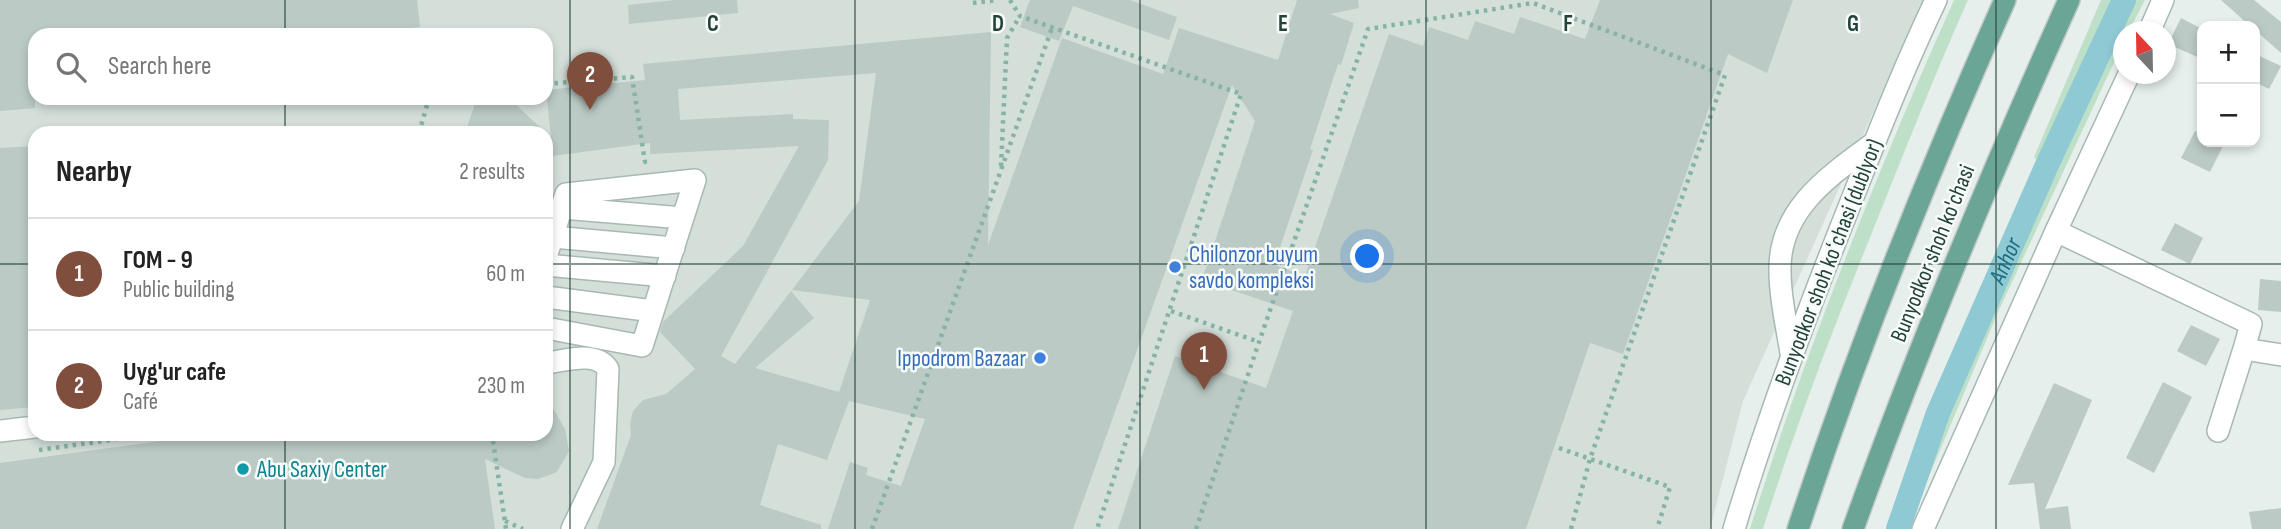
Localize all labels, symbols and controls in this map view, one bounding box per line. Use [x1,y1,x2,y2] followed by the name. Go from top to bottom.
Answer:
[707,10,719,38] text: C
[992,10,1004,38] text: D
[1278,10,1288,38] text: E
[1563,10,1573,38] text: F
[1847,10,1859,38] text: G
[2113,21,2176,84] north arrow
[2197,21,2260,147] map controls
[2197,21,2260,84] button: +
[28,28,553,105] search box
[52,48,90,86] icon: search
[108,51,211,82] text: Search here
[567,52,613,110] pin: 2
[2197,84,2260,147] button: −
[1769,135,1889,390] street label: Bunyodkor shoh koʻchasi (dublyor)
[56,154,132,190] text: Nearby
[459,158,525,186] text: 2 results
[1885,161,1981,346] street label: Bunyodkor shoh ko'chasi
[1982,232,2029,289] water label: Anhor
[1350,239,1384,273] your location
[1189,241,1318,295] place label: Chilonzor buyum savdo kompleksi
[123,245,193,276] text: ГОМ - 9
[1167,259,1183,275] marker: Chilonzor buyum savdo kompleksi
[74,260,84,288] text: 1
[486,260,525,288] text: 60 m
[123,276,234,304] text: Public building
[1181,332,1227,390] pin: 1
[897,345,1026,373] place label: Ippodrom Bazaar
[1032,350,1048,366] marker: Ippodrom Bazaar
[123,357,226,388] text: Uyg'ur cafe
[74,372,84,400] text: 2
[477,372,525,400] text: 230 m
[123,388,158,416] text: Café
[256,456,387,484] place label: Abu Saxiy Center
[235,461,251,477] marker: Abu Saxiy Center

